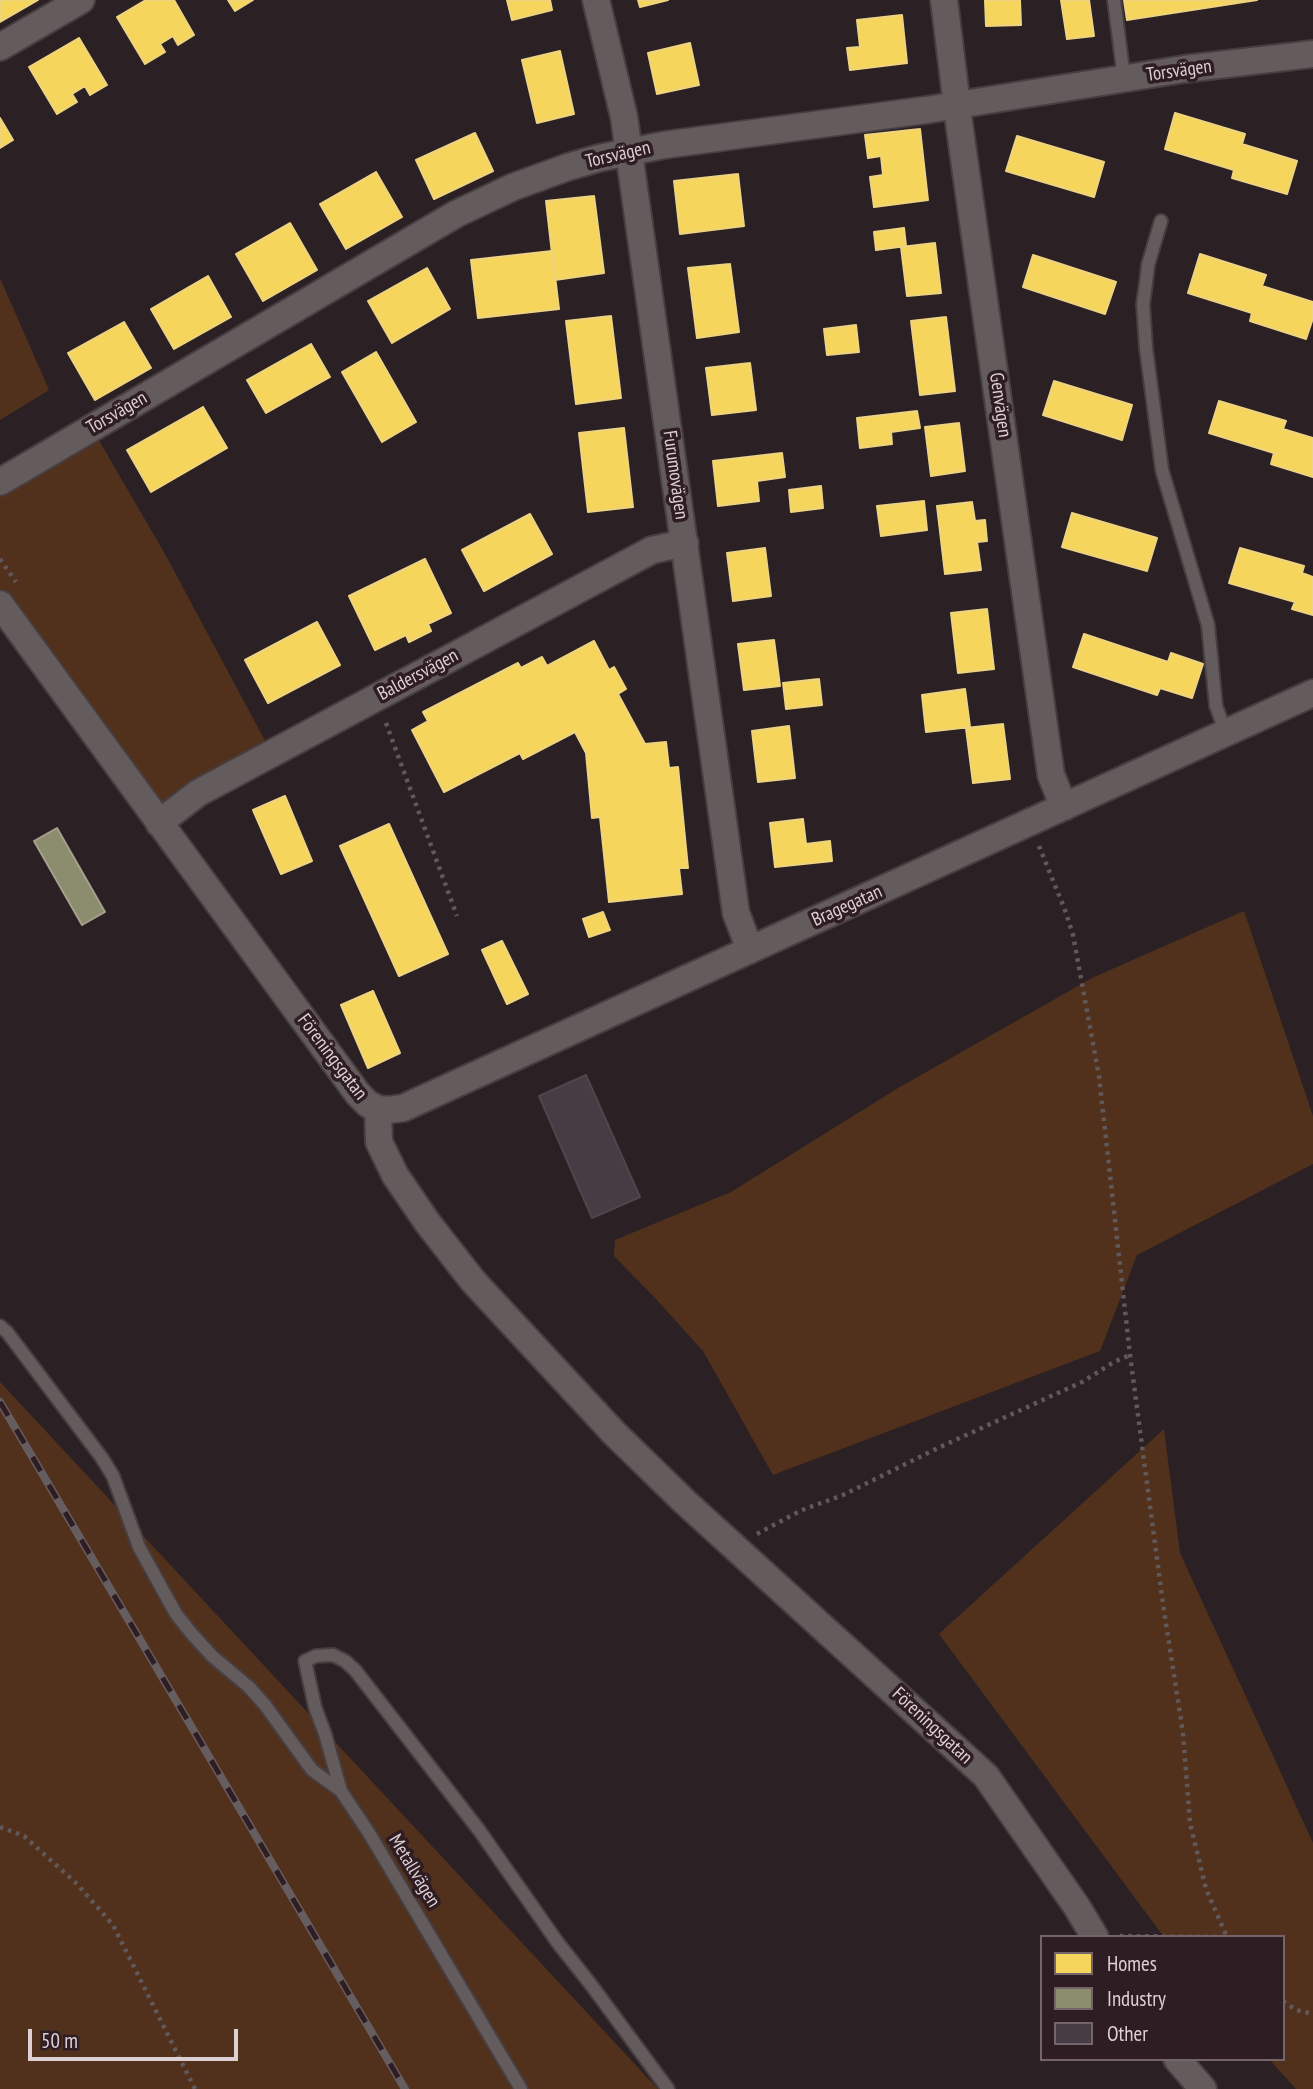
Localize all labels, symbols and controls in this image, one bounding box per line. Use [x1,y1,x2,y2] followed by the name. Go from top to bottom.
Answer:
[1145,55,1213,87] street label: Torsvägen
[583,136,653,174] street label: Torsvägen
[984,371,1016,439] street label: Genvägen
[83,387,151,439] street label: Torsvägen
[657,429,693,521] street label: Furumovägen
[374,644,462,706] street label: Baldersvägen
[808,880,886,932] street label: Bragegatan
[292,1010,372,1104] street label: Föreningsgatan
[887,1683,977,1769] street label: Föreningsgatan
[383,1830,445,1912] street label: Metallvägen
[1040,1935,1285,2061] legend
[1107,1950,1157,1977] text: Homes
[1107,1985,1166,2012] text: Industry
[32,2016,242,2060] scale bar
[1107,2020,1148,2047] text: Other
[41,2027,78,2054] text: 50 m

